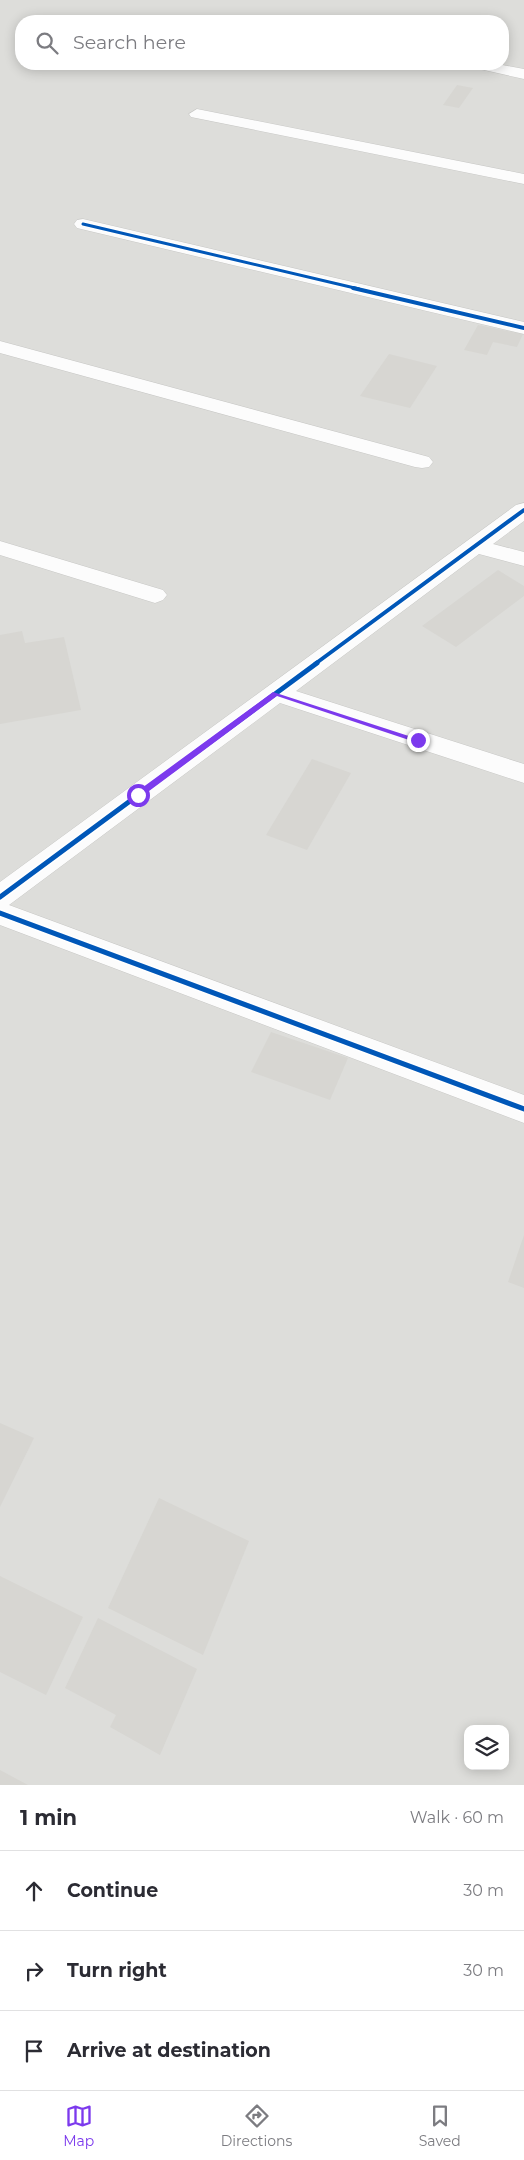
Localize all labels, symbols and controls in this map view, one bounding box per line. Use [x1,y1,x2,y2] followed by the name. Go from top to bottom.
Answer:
[15,15,509,70] search box
[33,29,61,57] icon: search
[73,31,186,54] text: Search here
[407,729,430,752] route end
[127,784,150,807] route start
[464,1725,509,1770] map controls
[464,1725,509,1770] button: layers
[20,1805,77,1830] text: 1 min
[410,1808,504,1827] text: Walk · 60 m
[20,1877,48,1905] icon: ahead
[67,1879,158,1902] text: Continue
[463,1881,504,1900] text: 30 m
[20,1957,48,1985] icon: right
[67,1959,167,1982] text: Turn right
[463,1961,504,1980] text: 30 m
[20,2037,48,2065] icon: arrive
[67,2039,271,2062] text: Arrive at destination
[63,2102,94,2150] tab: Map
[221,2102,292,2150] tab: Directions
[419,2102,461,2150] tab: Saved

